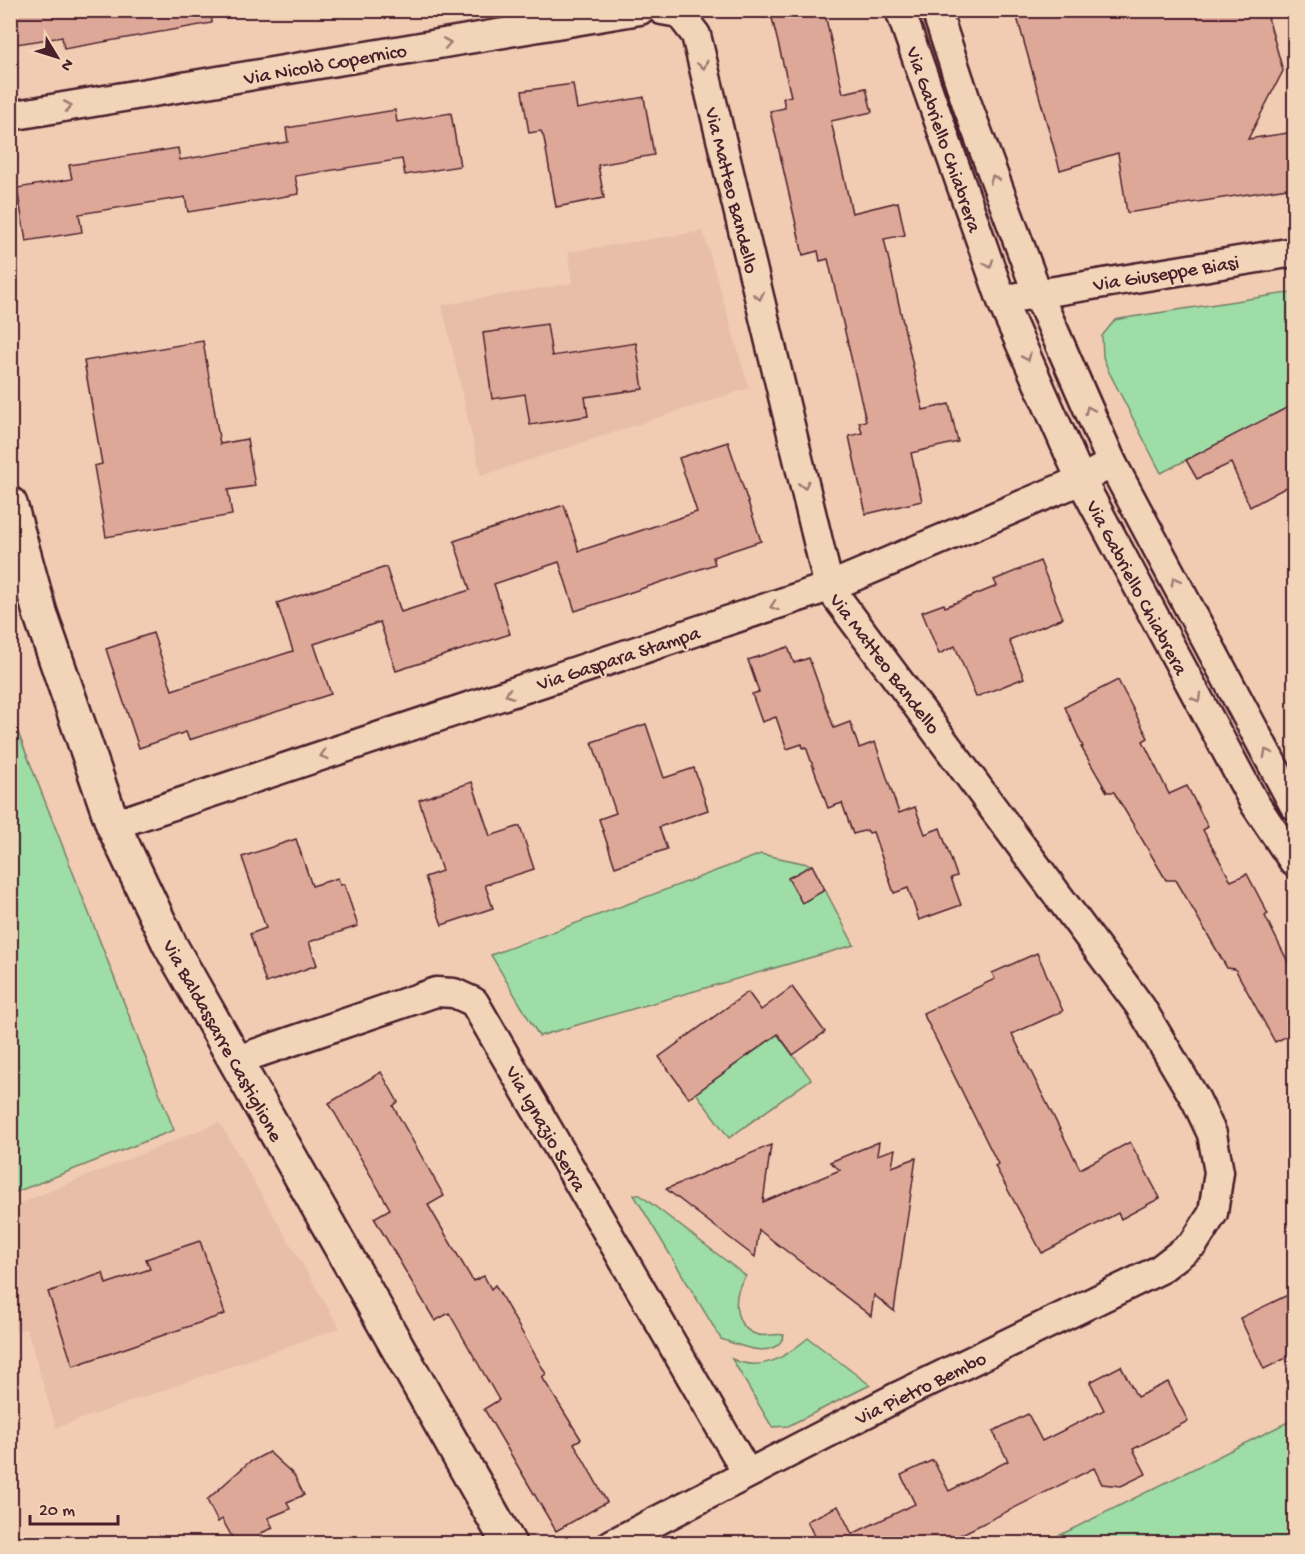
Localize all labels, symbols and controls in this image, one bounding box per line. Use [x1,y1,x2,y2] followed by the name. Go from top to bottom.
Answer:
[27,27,87,87] north arrow
[442,37,452,50] one-way arrow
[241,41,409,92] street label: Via Nicolò Copernico
[899,44,985,237] street label: Via Gabriello Chiabrera
[55,54,77,74] text: N
[696,60,709,70] one-way arrow
[63,100,73,113] one-way arrow
[698,105,761,276] street label: Via Matteo Bandello
[989,174,1002,184] one-way arrow
[1091,253,1241,299] street label: Via Giuseppe Biasi
[982,258,995,269] one-way arrow
[751,291,764,301] one-way arrow
[1019,351,1031,362] one-way arrow
[1084,405,1096,416] one-way arrow
[797,480,810,490] one-way arrow
[1079,497,1191,681] street label: Via Gabriello Chiabrera
[1171,577,1182,588] one-way arrow
[822,589,944,740] street label: Via Matteo Bandello
[769,598,780,611] one-way arrow
[534,623,704,698] street label: Via Gaspara Stampa
[504,686,515,699] one-way arrow
[1190,692,1201,702] one-way arrow
[319,748,330,760] one-way arrow
[1263,749,1274,760] one-way arrow
[155,936,286,1147] street label: Via Baldassarre Castiglione
[498,1062,590,1197] street label: Via Ignazio Serra
[851,1348,991,1432] street label: Via Pietro Bembo
[30,1488,118,1526] scale bar
[39,1501,75,1522] text: 20 m

